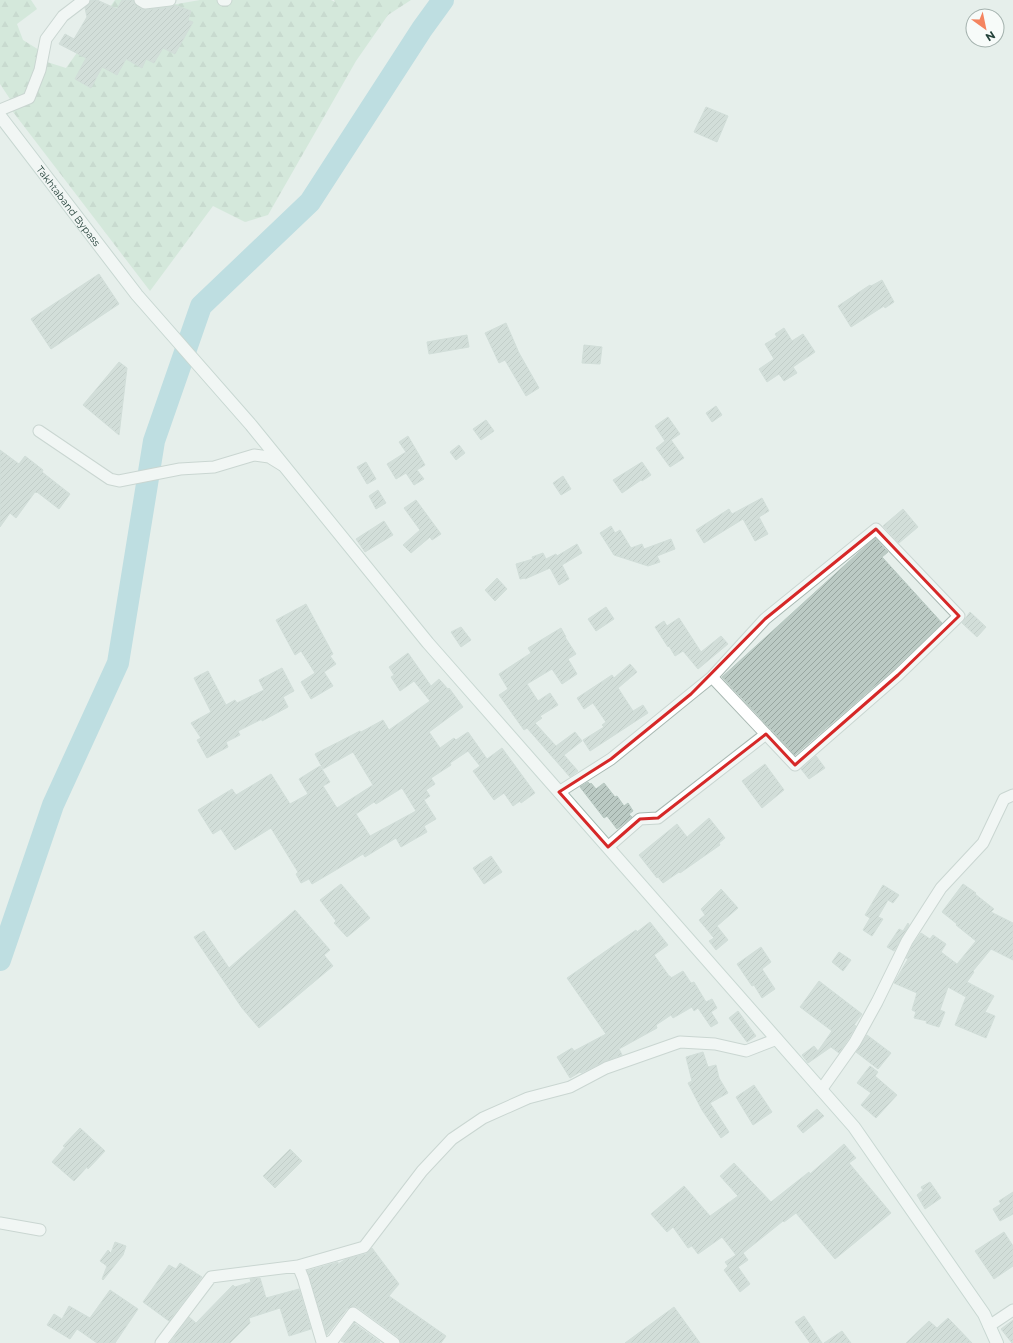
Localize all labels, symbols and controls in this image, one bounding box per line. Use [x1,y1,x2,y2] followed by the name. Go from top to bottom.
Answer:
[965,8,1005,48] north arrow
[983,28,998,45] text: N
[33,163,103,249] street label: Takhtaband Bypass

